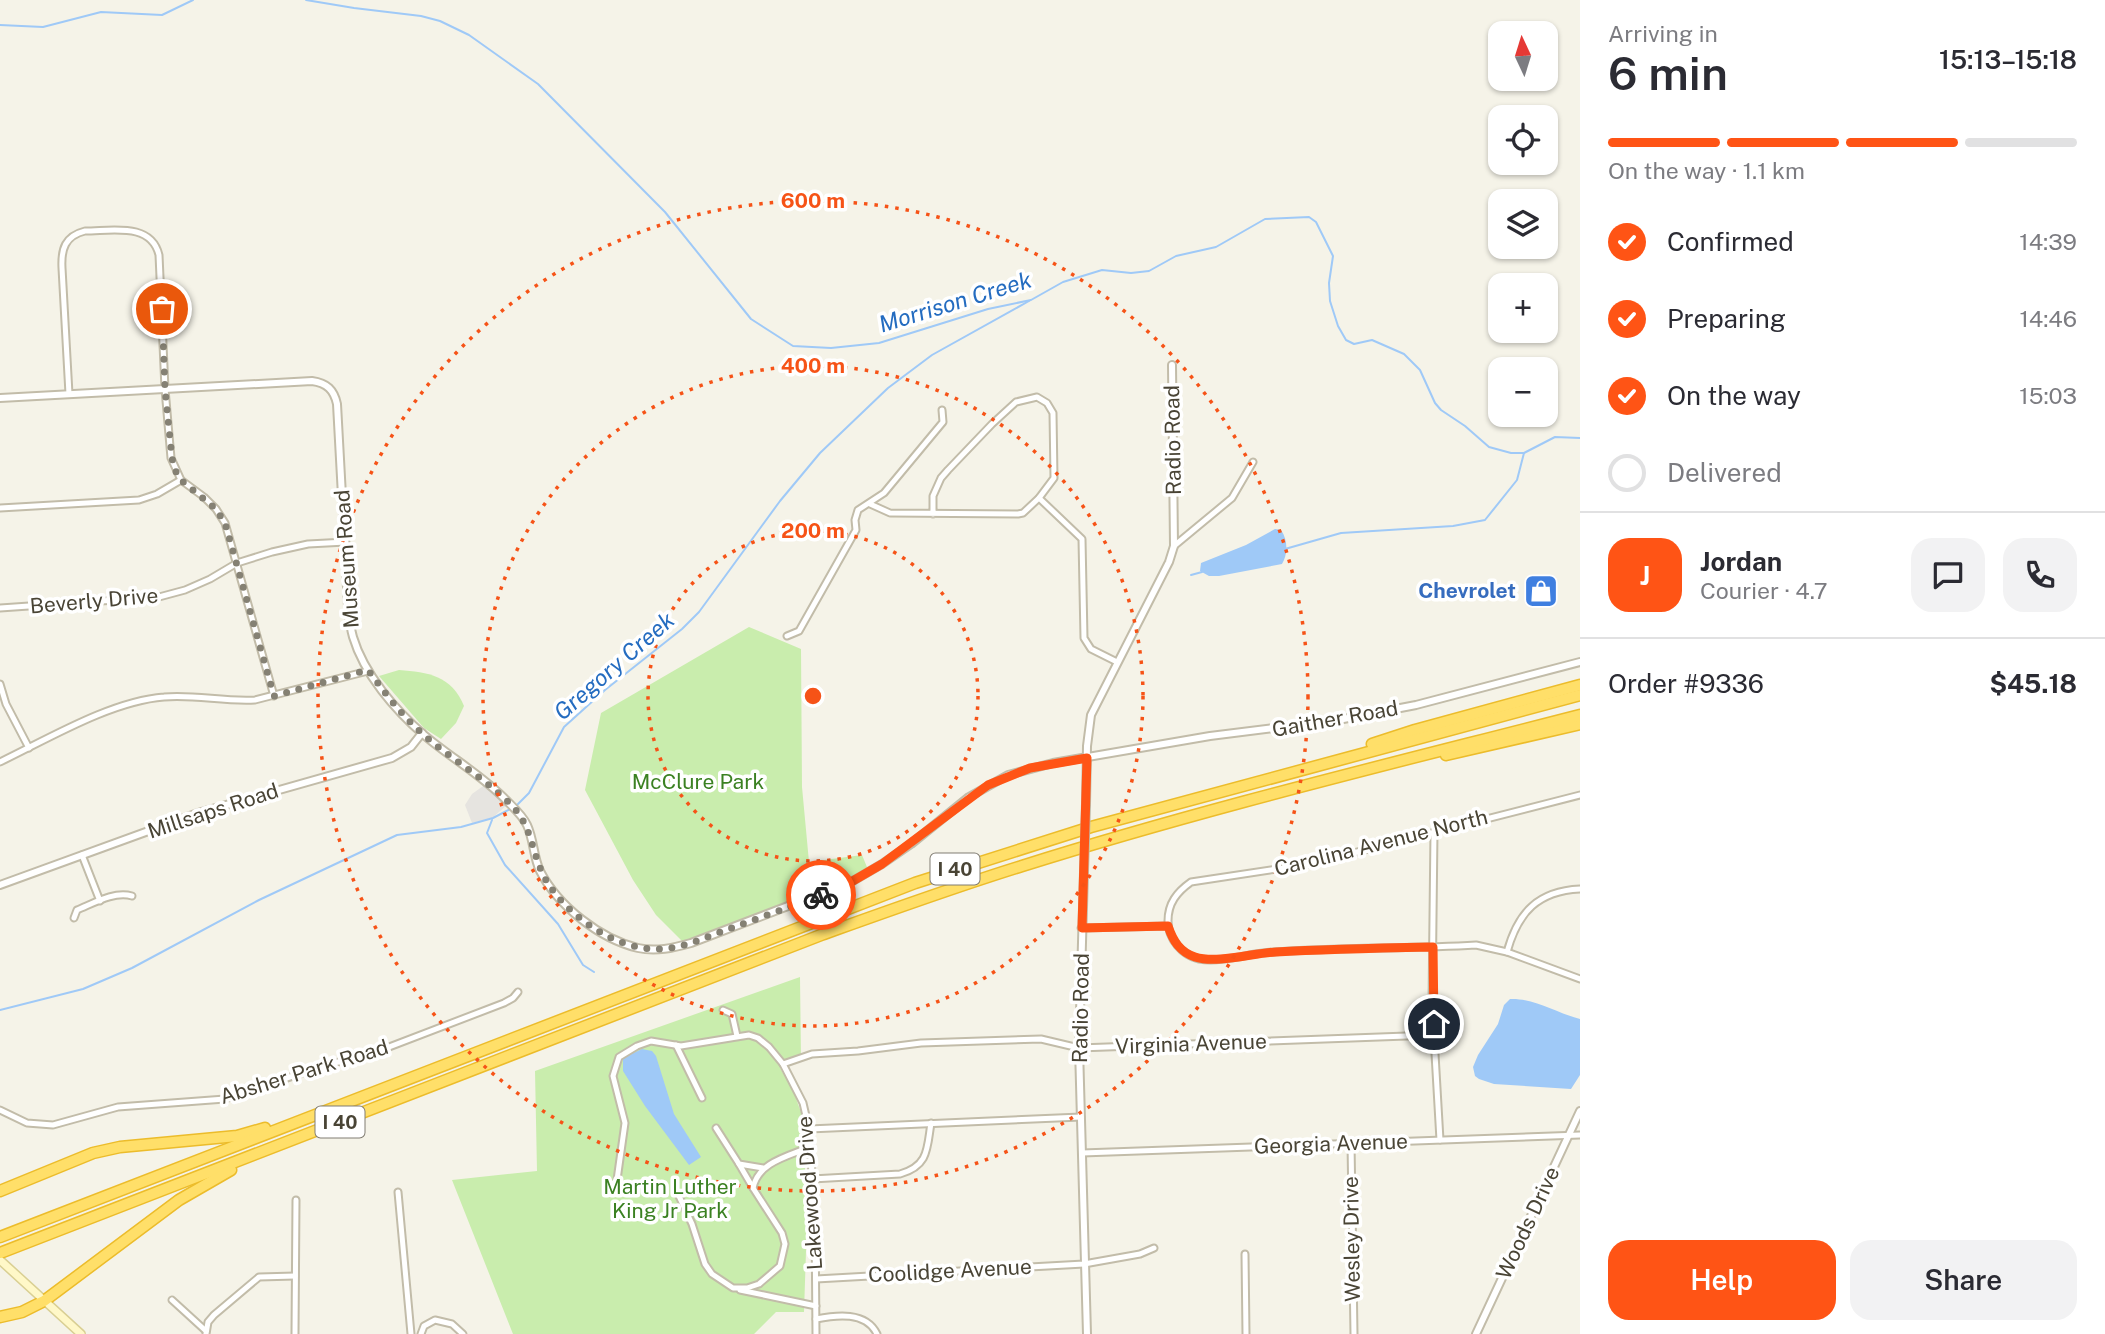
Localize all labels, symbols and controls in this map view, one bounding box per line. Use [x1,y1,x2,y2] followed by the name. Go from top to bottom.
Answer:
[1608,20,1718,47] text: Arriving in
[1488,21,1558,91] north arrow
[1488,21,1558,427] map controls
[1939,44,2077,75] text: 15:13–15:18
[1608,46,1728,100] text: 6 min
[1488,105,1558,175] button: locate
[1608,157,1805,184] text: On the way · 1.1 km
[781,188,845,213] text: 600 m
[1488,189,1558,259] button: layers
[1608,223,1646,261] icon: check
[1667,226,1794,257] text: Confirmed
[2019,228,2077,255] text: 14:39
[875,265,1035,338] water label: Morrison Creek
[1488,273,1558,343] button: +
[132,279,192,339] pin
[143,290,181,328] icon: bag
[1608,300,1646,338] icon: check
[1667,303,1786,334] text: Preparing
[2019,305,2077,332] text: 14:46
[781,353,845,378] text: 400 m
[1488,357,1558,427] button: −
[1608,377,1646,415] icon: check
[1667,380,1801,411] text: On the way
[2019,382,2077,409] text: 15:03
[1159,385,1186,495] street label: Radio Road
[1667,457,1782,488] text: Delivered
[329,489,364,629] street label: Museum Road
[781,518,845,543] text: 200 m
[1911,538,1985,612] button: chat
[2003,538,2077,612] button: phone
[1700,546,1782,577] text: Jordan
[1640,560,1650,591] text: J
[1522,572,1560,610] shop icon: Chevrolet
[1700,577,1828,604] text: Courier · 4.7
[1418,578,1516,603] place label: Chevrolet
[29,582,159,619] street label: Beverly Drive
[548,606,680,725] water label: Gregory Creek
[1608,668,1764,699] text: Order #9336
[1989,668,2077,699] text: $45.18
[801,684,825,708] centre of rings
[1270,695,1400,742] street label: Gaither Road
[632,769,764,794] park label: McClure Park
[144,778,281,843] street label: Millsaps Road
[1272,804,1490,881] street label: Carolina Avenue North
[930,854,979,884] road number: I 40
[786,860,856,930] courier
[802,876,840,914] icon: bike
[1067,953,1094,1063] street label: Radio Road
[1404,994,1464,1054] pin
[1415,1005,1453,1043] icon: home
[1115,1028,1267,1059] street label: Virginia Avenue
[217,1034,391,1109] street label: Absher Park Road
[316,1106,364,1138] road number: I 40
[792,1115,827,1271] street label: Lakewood Drive
[1254,1128,1408,1159] street label: Georgia Avenue
[1491,1163,1565,1283] street label: Woods Drive
[603,1174,737,1223] park label: Martin Luther King Jr Park
[1338,1176,1365,1302] street label: Wesley Drive
[1608,1240,1836,1320] button: Help
[1850,1240,2077,1320] button: Share
[868,1254,1032,1287] street label: Coolidge Avenue

